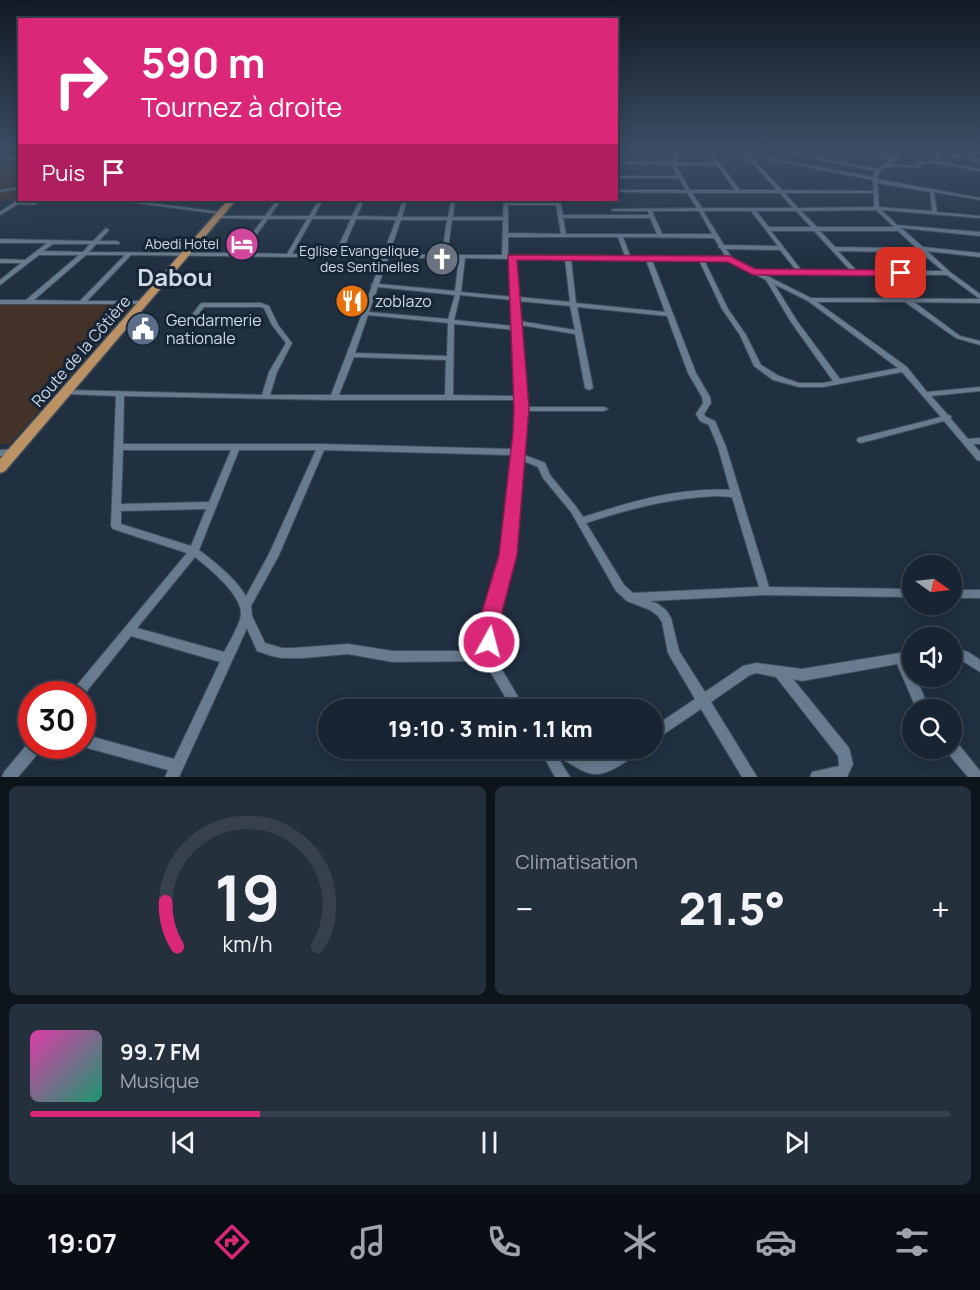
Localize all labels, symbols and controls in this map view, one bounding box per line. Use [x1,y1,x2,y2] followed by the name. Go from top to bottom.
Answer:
[141,33,266,91] text: 590 m
[42,42,120,120] icon: right
[141,88,342,125] text: Tournez à droite
[97,156,130,189] icon: arrive
[42,158,85,188] text: Puis
[224,226,260,262] hotel icon: Abedi Hotel
[145,234,219,253] place label: Abedi Hotel
[299,241,419,276] place label: Eglise Evangelique des Sentinelles
[424,241,460,277] church icon: Eglise Evangelique des Sentinelles
[875,247,926,298] pin
[884,256,917,289] icon: arrive
[137,260,213,293] district label: Dabou
[334,283,370,319] restaurant icon: zoblazo
[375,290,432,312] place label: zoblazo
[26,291,136,411] street label: Route de la Côtière
[166,309,262,349] place label: Gendarmerie nationale
[125,311,161,347] public building icon: Gendarmerie nationale
[902,555,962,615] north arrow
[902,555,962,759] map controls
[457,610,521,674] position arrow
[902,627,962,687] button: sound
[18,681,96,759] speed limit sign: 30
[902,699,962,759] button: search
[388,714,593,744] text: 19:10 · 3 min · 1.1 km
[516,848,638,875] text: Climatisation
[214,854,280,940] text: 19
[679,877,786,939] text: 21.5°
[516,886,533,931] text: −
[931,886,950,931] text: +
[222,930,272,959] text: km/h
[120,1037,200,1067] text: 99.7 FM
[120,1067,199,1094] text: Musique
[167,1126,200,1159] icon: previous
[473,1126,506,1159] icon: pause
[780,1126,813,1159] icon: next
[211,1221,253,1263] icon: directions
[347,1221,389,1263] icon: music
[483,1221,525,1263] icon: phone
[619,1221,661,1263] icon: climate
[755,1221,797,1263] icon: car
[891,1221,933,1263] icon: filters
[47,1224,117,1261] text: 19:07

